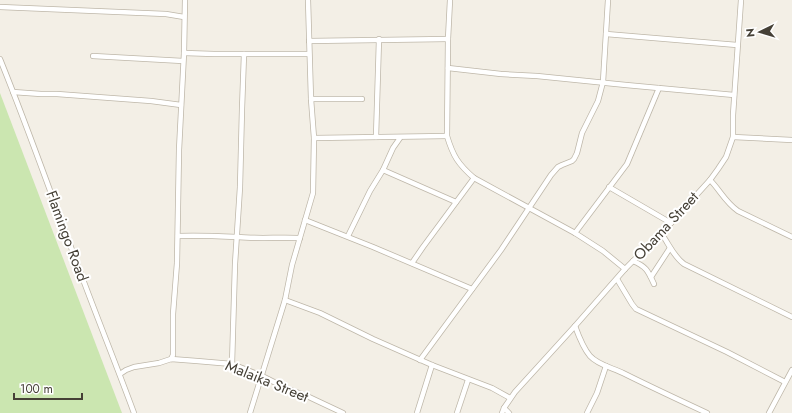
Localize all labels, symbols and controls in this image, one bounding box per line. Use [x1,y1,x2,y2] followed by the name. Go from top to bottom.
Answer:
[740,12,780,52] north arrow
[742,28,758,38] text: N
[628,186,704,265] street label: Obama Street
[40,187,94,285] street label: Flamingo Road
[222,354,312,408] street label: Malaika Street
[14,375,82,401] scale bar
[20,380,53,398] text: 100 m

